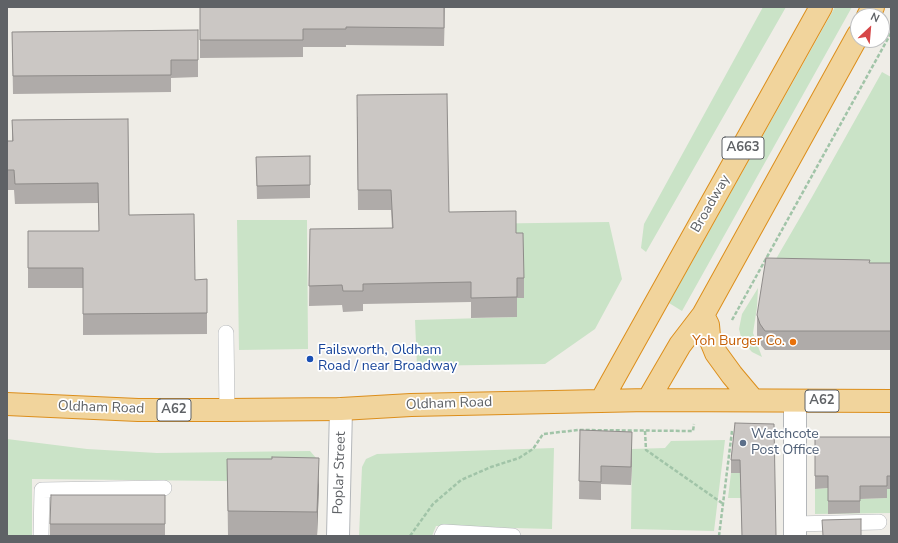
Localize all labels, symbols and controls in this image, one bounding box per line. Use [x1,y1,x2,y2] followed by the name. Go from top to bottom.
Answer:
[850,8,890,48] north arrow
[868,9,882,26] text: N
[722,137,764,159] road number: A663
[688,172,734,236] street label: Broadway
[692,334,785,350] place label: Yoh Burger Co.
[788,337,798,347] marker: Yoh Burger Co.
[318,343,457,376] place label: Failsworth, Oldham Road / near Broadway
[305,354,315,364] marker: Failsworth, Oldham Road / near Broadway
[805,390,839,412] road number: A62
[405,394,493,414] street label: Oldham Road
[57,398,145,418] street label: Oldham Road
[157,399,191,421] road number: A62
[751,427,819,460] place label: Watchcote Post Office
[330,431,350,515] street label: Poplar Street
[738,438,748,448] marker: Watchcote Post Office

